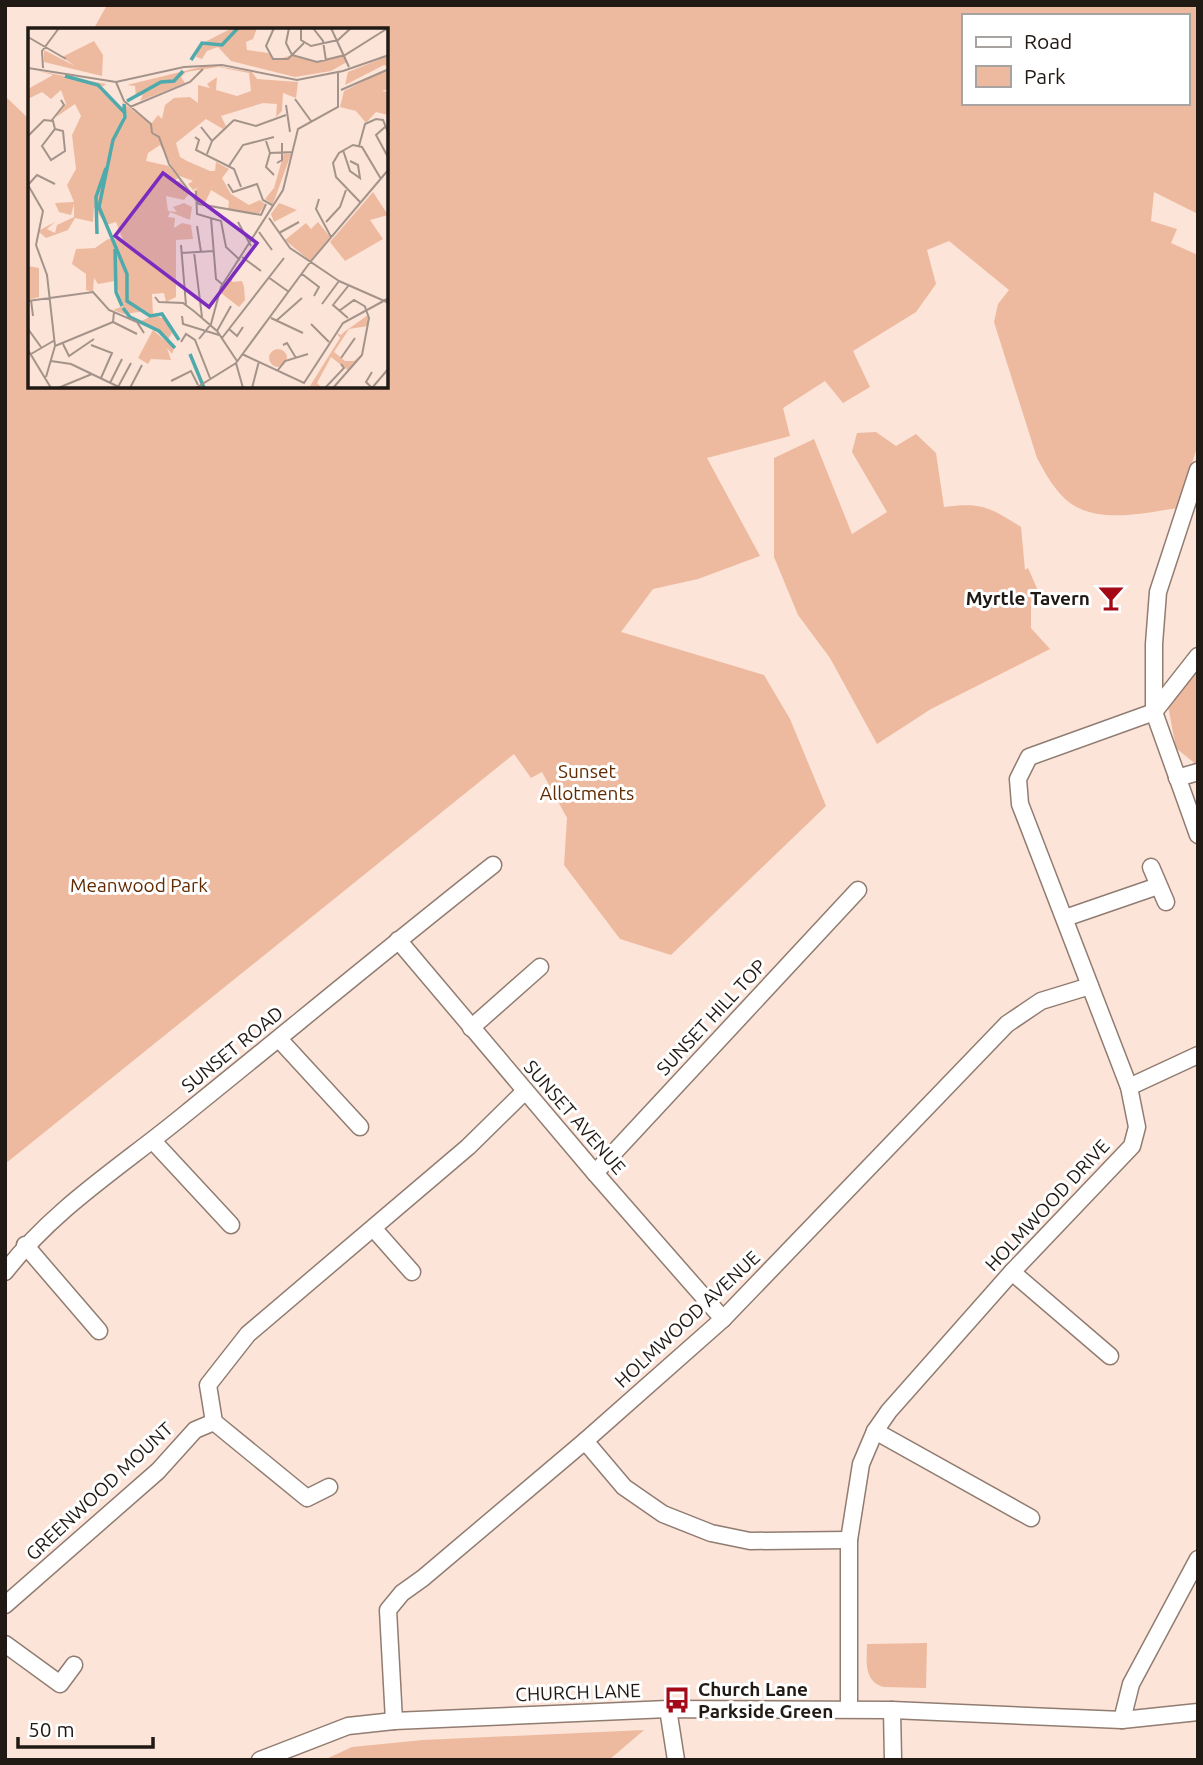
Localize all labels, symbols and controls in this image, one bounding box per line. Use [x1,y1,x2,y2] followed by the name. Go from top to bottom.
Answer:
[962,14,1189,105] legend
[28,28,388,388] inset map
[1024,29,1072,53] text: Road
[1024,64,1066,88] text: Park
[1096,583,1126,613] bar icon: Myrtle Tavern
[966,587,1090,609] place label: Myrtle Tavern
[540,760,634,804] park label: Sunset Allotments
[70,874,208,896] park label: Meanwood Park
[652,955,770,1079] street label: SUNSET HILL TOP
[177,1001,287,1097] street label: SUNSET ROAD
[520,1056,630,1178] street label: SUNSET AVENUE
[980,1135,1114,1275] street label: HOLMWOOD DRIVE
[610,1246,764,1392] street label: HOLMWOOD AVENUE
[21,1417,177,1565] street label: GREENWOOD MOUNT
[698,1678,833,1722] place label: Church Lane Parkside Green
[515,1679,641,1705] street label: CHURCH LANE
[662,1685,692,1715] bus stop icon: Church Lane Parkside Green
[18,1706,152,1750] scale bar
[28,1717,75,1741] text: 50 m

